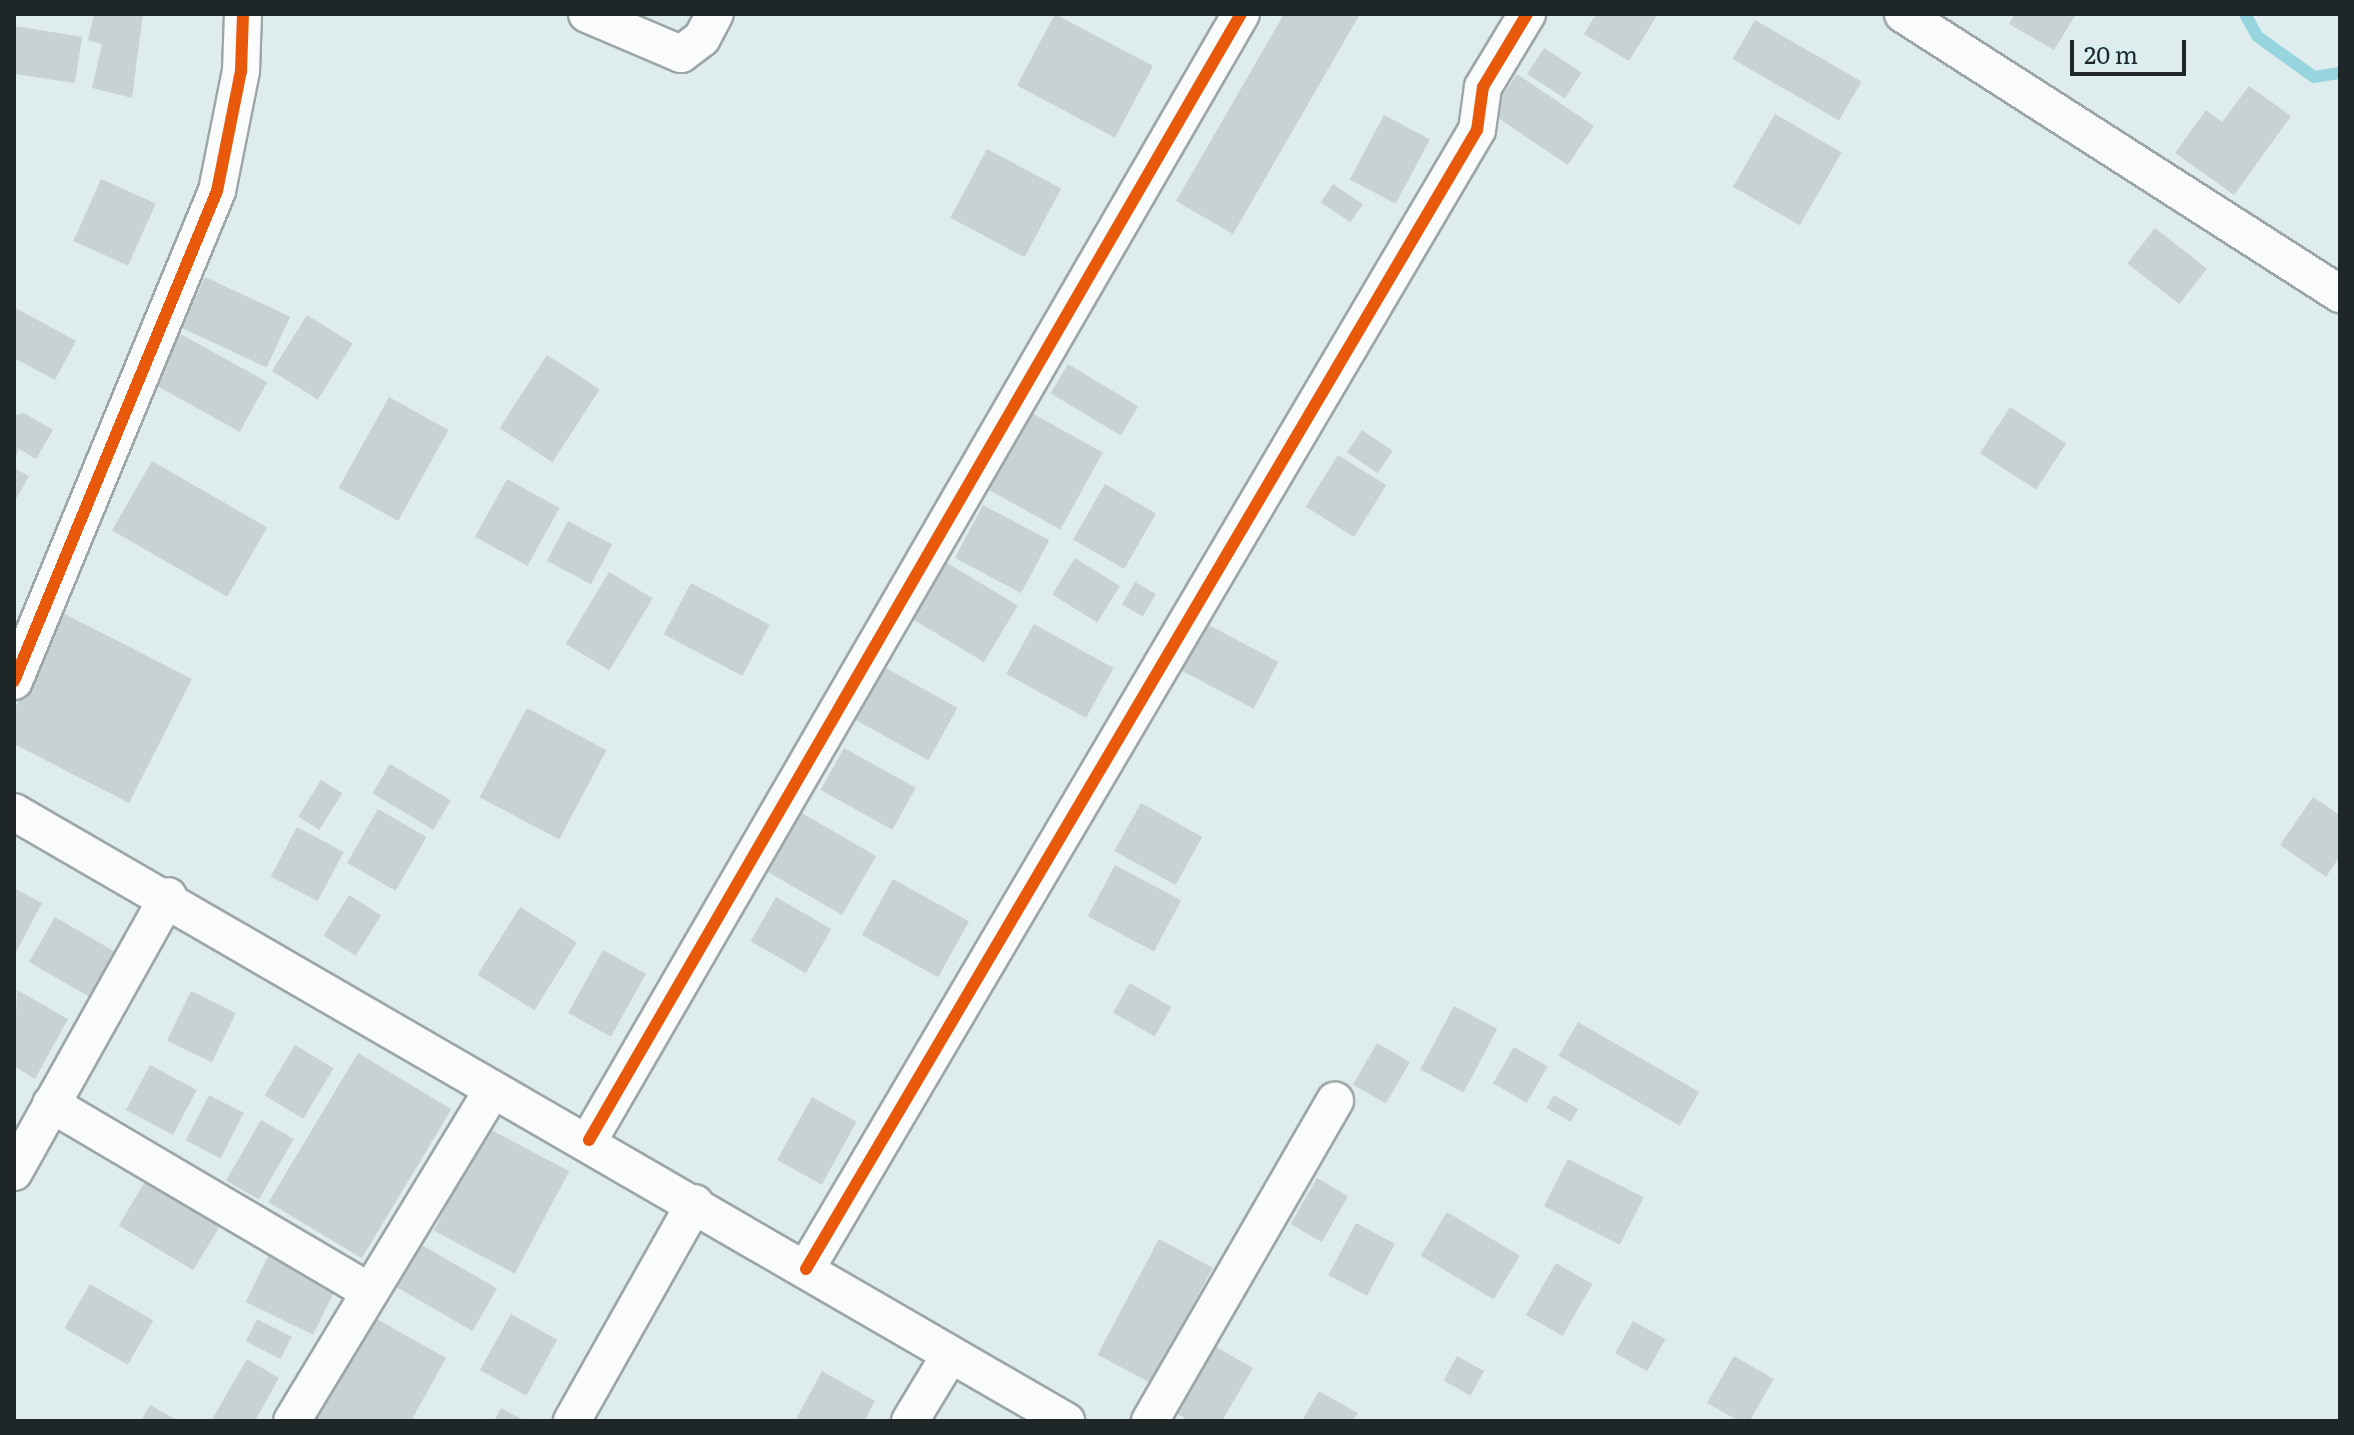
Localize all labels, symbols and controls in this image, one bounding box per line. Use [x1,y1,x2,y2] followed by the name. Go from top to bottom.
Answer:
[2074,24,2190,74] scale bar
[2084,36,2138,71] text: 20 m

